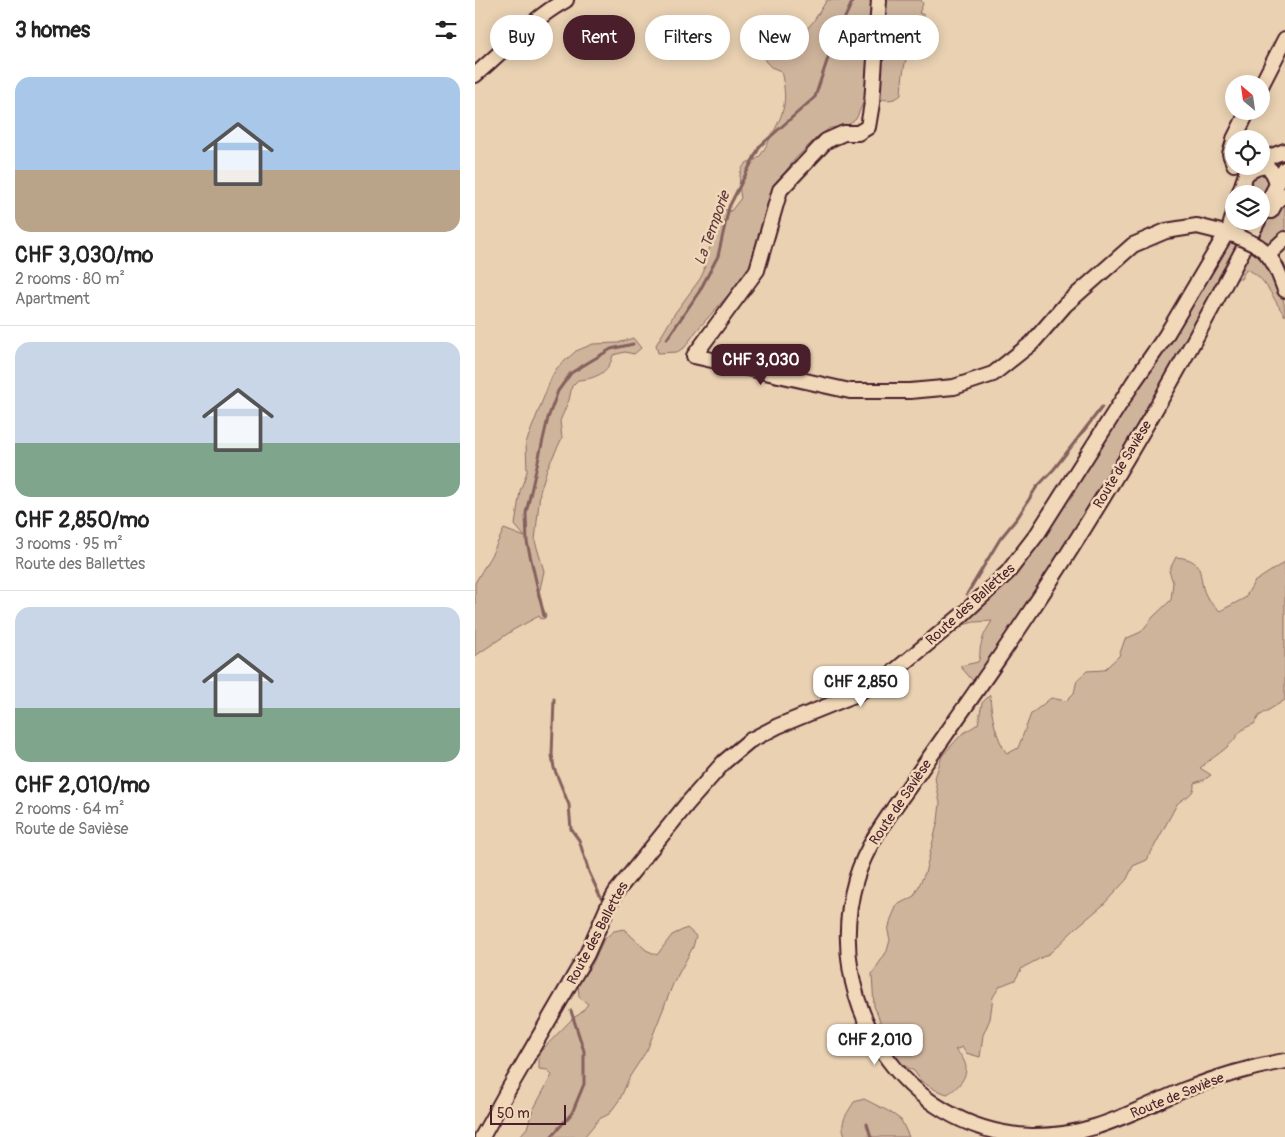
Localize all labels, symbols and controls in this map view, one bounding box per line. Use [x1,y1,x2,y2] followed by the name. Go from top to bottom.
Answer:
[490,15,553,60] chip: Buy
[563,15,635,60] chip: Rent
[645,15,730,60] chip: Filters
[740,15,809,60] chip: New
[819,15,939,60] chip: Apartment
[432,16,460,44] icon: filters
[15,17,90,44] text: 3 homes
[1225,75,1270,120] north arrow
[1225,75,1270,230] map controls
[193,109,283,199] icon: home
[1225,130,1270,175] button: locate
[1225,185,1270,230] button: layers
[690,187,735,268] water label: La Temporie
[15,242,153,269] text: CHF 3,030/mo
[15,269,125,289] text: 2 rooms · 80 m²
[15,289,90,309] text: Apartment
[704,344,818,386] pin: CHF 3,030
[723,350,799,370] text: CHF 3,030
[193,375,283,465] icon: home
[1090,417,1155,511] street label: Route de Savièse
[15,507,149,534] text: CHF 2,850/mo
[15,534,123,554] text: 3 rooms · 95 m²
[15,554,145,574] text: Route des Ballettes
[922,559,1019,649] street label: Route des Ballettes
[193,640,283,730] icon: home
[804,666,918,708] pin: CHF 2,850
[824,672,898,692] text: CHF 2,850
[866,756,935,848] street label: Route de Savièse
[15,772,150,799] text: CHF 2,010/mo
[15,799,125,819] text: 2 rooms · 64 m²
[15,819,128,839] text: Route de Savièse
[563,878,632,988] street label: Route des Ballettes
[818,1024,932,1066] pin: CHF 2,010
[838,1030,912,1050] text: CHF 2,010
[1128,1069,1226,1122] street label: Route de Savièse
[490,1102,566,1125] scale bar
[497,1105,530,1122] text: 50 m

